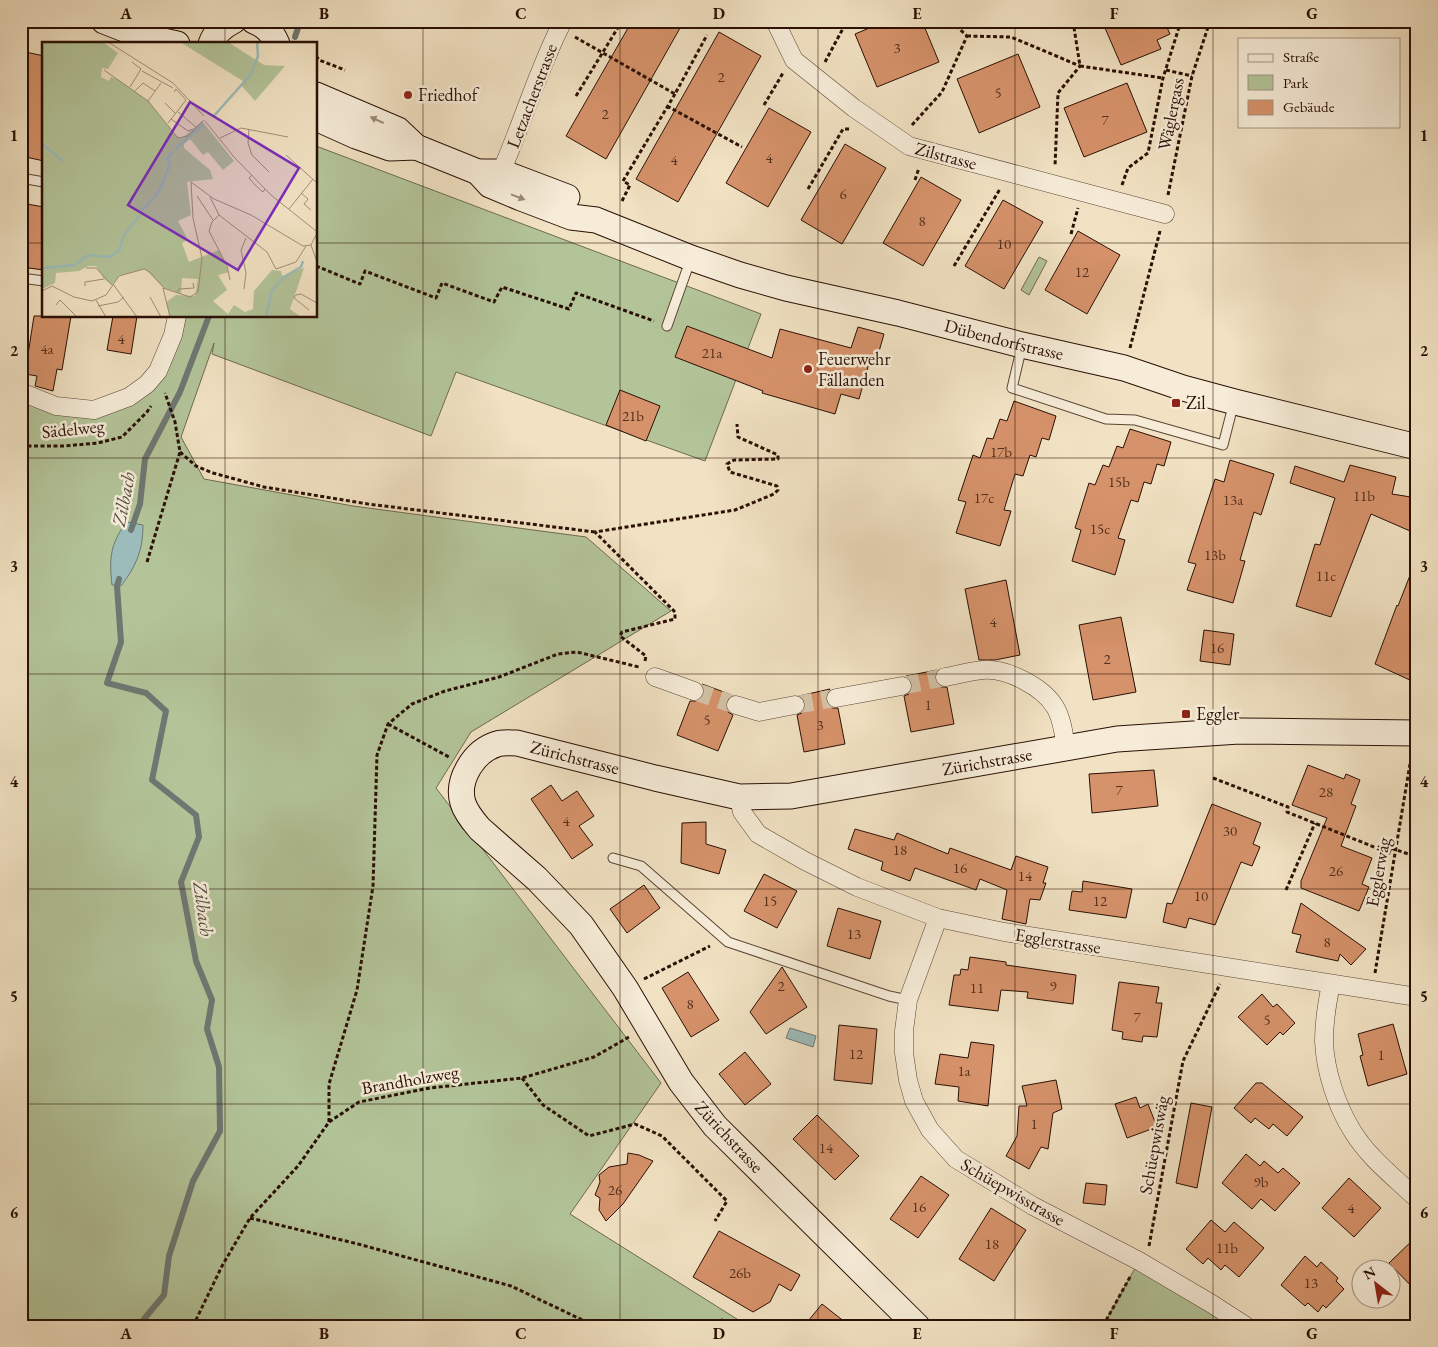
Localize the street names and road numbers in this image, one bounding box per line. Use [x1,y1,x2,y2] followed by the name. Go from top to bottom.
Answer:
[501,40,562,151] street label: Letzacherstrasse
[1152,75,1189,152] street label: Wäglergass
[913,136,979,175] street label: Zilstrasse
[942,313,1066,365] street label: Dübendorfstrasse
[41,414,106,443] street label: Sädelweg
[528,735,622,779] street label: Zürichstrasse
[940,742,1034,780] street label: Zürichstrasse
[1360,835,1395,909] street label: Egglerwäg
[1014,922,1103,959] street label: Egglerstrasse
[360,1060,460,1099] street label: Brandholzweg
[1133,1093,1174,1196] street label: Schüepwiswäg
[690,1096,769,1178] street label: Zürichstrasse
[957,1153,1069,1231] street label: Schüepwisstrasse

